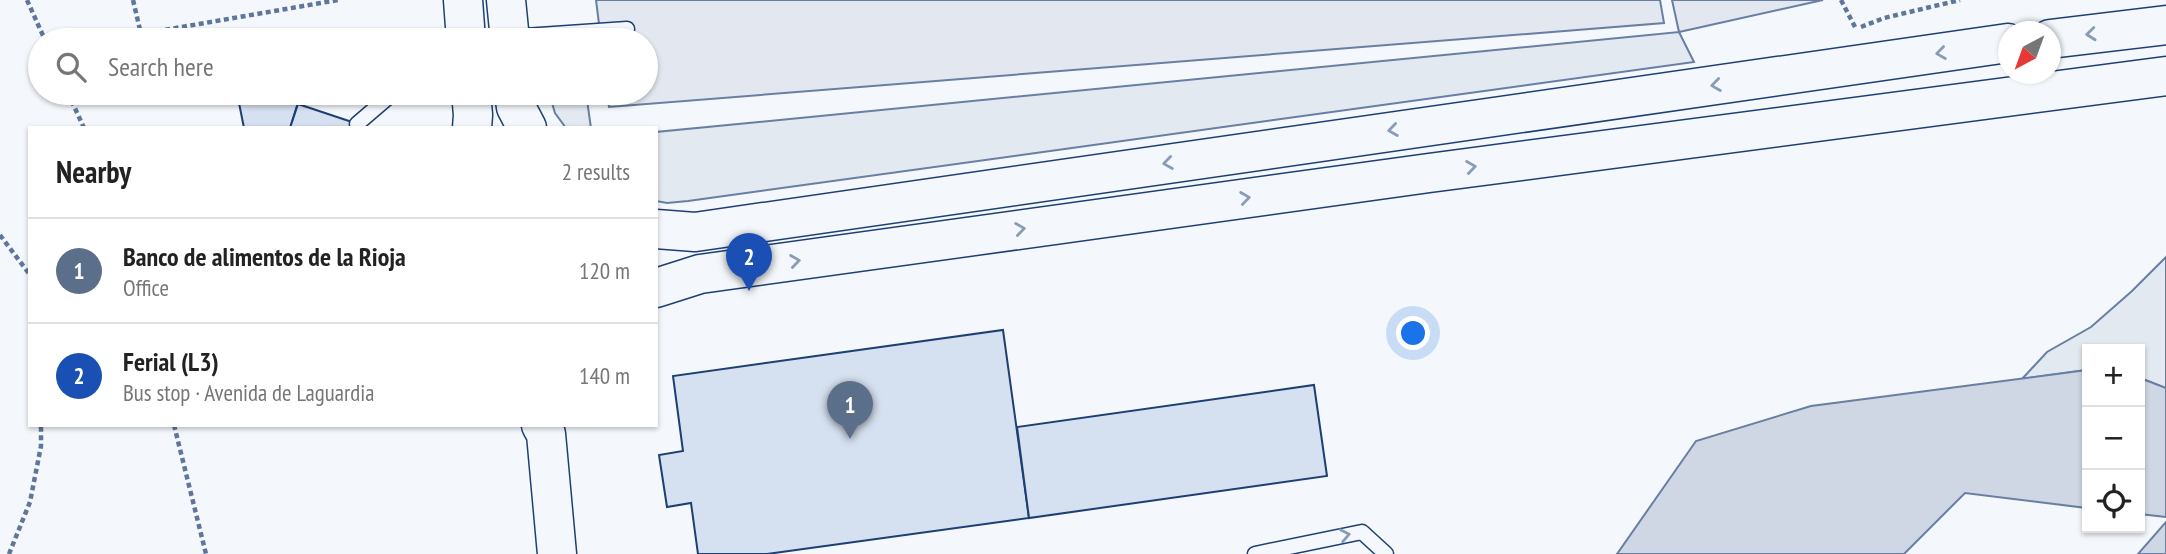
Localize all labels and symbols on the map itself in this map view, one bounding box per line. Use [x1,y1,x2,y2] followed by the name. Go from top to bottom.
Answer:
[1998,21,2061,84] north arrow
[2085,27,2096,42] one-way arrow
[1935,45,1947,60] one-way arrow
[1710,77,1722,92] one-way arrow
[1387,123,1399,138] one-way arrow
[1162,155,1174,170] one-way arrow
[1465,160,1477,175] one-way arrow
[1240,191,1251,206] one-way arrow
[1014,222,1026,237] one-way arrow
[726,233,772,291] pin: 2
[789,253,801,268] one-way arrow
[1396,316,1430,350] your location
[827,381,873,439] pin: 1
[1339,529,1351,544] one-way arrow

